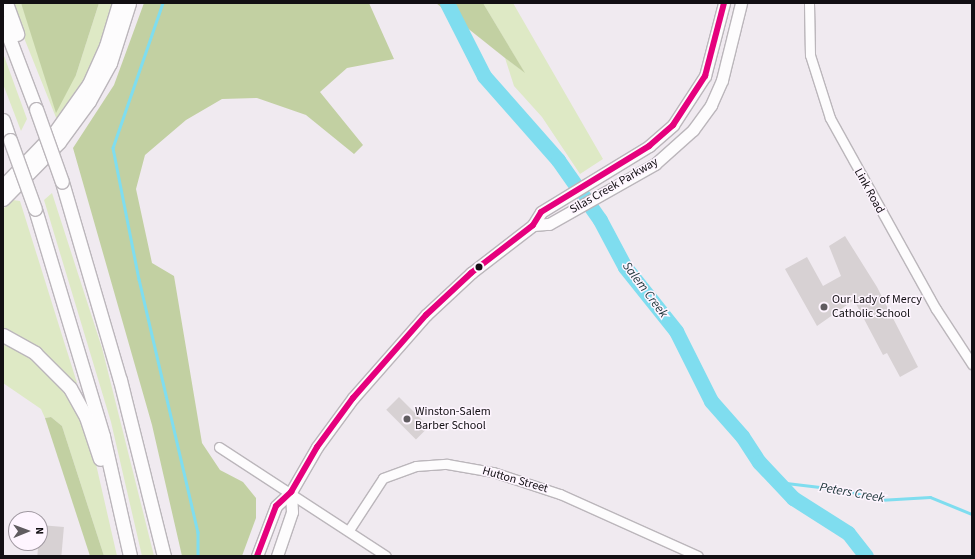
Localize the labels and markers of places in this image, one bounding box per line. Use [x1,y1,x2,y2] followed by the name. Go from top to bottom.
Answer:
[474,262,484,272] unlabelled marker
[832,293,922,321] place label: Our Lady of Mercy Catholic School
[819,302,829,312] marker: Our Lady of Mercy Catholic School
[415,405,491,433] place label: Winston-Salem Barber School
[402,414,412,424] marker: Winston-Salem Barber School

